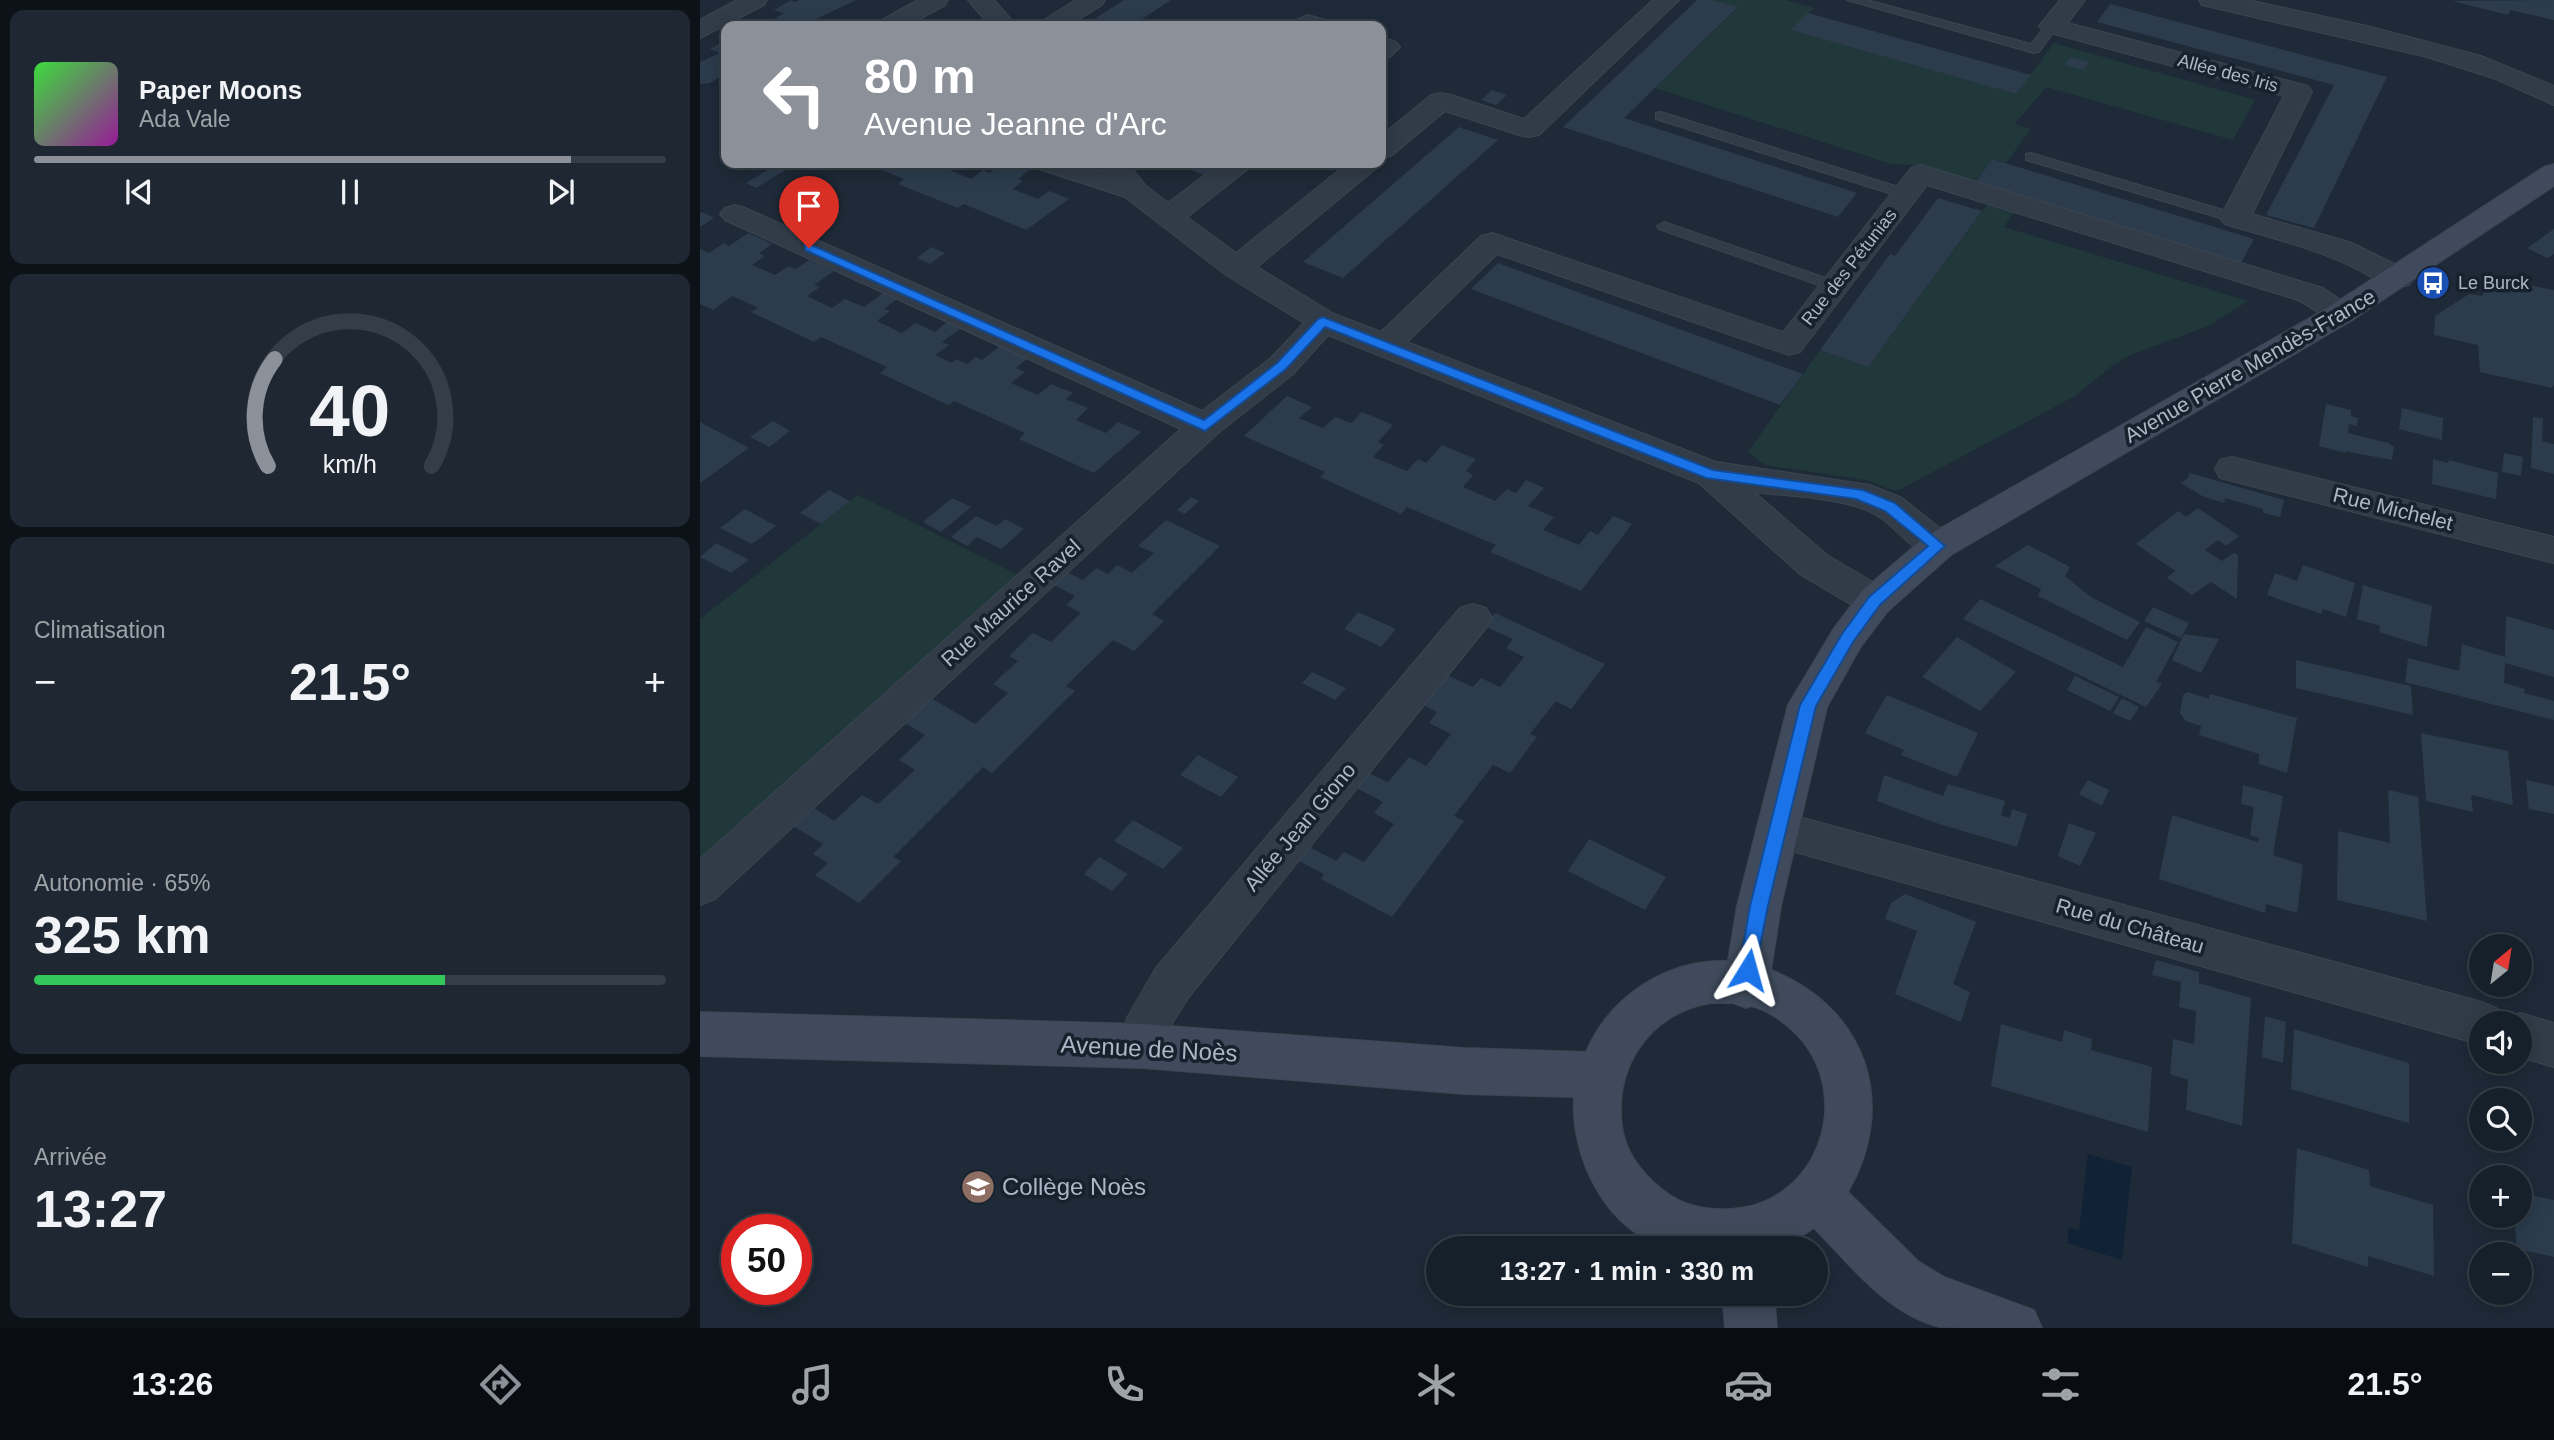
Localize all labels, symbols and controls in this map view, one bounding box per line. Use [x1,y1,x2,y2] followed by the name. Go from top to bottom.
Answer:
[749,49,840,140] icon: left
[864,49,976,103] text: 80 m
[2176,50,2280,96] street label: Allée des Iris
[139,75,302,105] text: Paper Moons
[139,106,231,132] text: Ada Vale
[864,106,1167,142] text: Avenue Jeanne d'Arc
[120,173,158,211] icon: previous
[331,173,369,211] icon: pause
[542,173,580,211] icon: next
[779,176,839,248] pin
[790,187,828,225] icon: arrive
[1797,205,1901,329] street label: Rue des Pétunias
[2414,264,2452,302] bus stop icon: Le Burck
[2458,273,2530,293] place label: Le Burck
[2120,284,2379,447] street label: Avenue Pierre Mendès-France
[310,371,390,452] text: 40
[323,450,377,478] text: km/h
[2331,483,2456,535] street label: Rue Michelet
[937,534,1085,671] street label: Rue Maurice Ravel
[34,617,166,643] text: Climatisation
[289,653,411,711] text: 21.5°
[34,661,56,703] text: −
[644,661,666,703] text: +
[1239,758,1360,895] street label: Allée Jean Giono
[34,870,210,896] text: Autonomie · 65%
[2053,893,2207,958] street label: Rue du Château
[34,906,210,964] text: 325 km
[1711,933,1785,1007] position arrow
[2469,934,2532,998] north arrow
[2469,934,2532,1305] map controls
[2469,1011,2532,1074] button: sound
[1060,1030,1238,1067] street label: Avenue de Noès
[2469,1088,2532,1151] button: search
[34,1144,107,1170] text: Arrivée
[2469,1165,2532,1228] button: +
[959,1168,997,1206] school or university icon: Collège Noès
[1002,1173,1146,1200] place label: Collège Noès
[34,1180,167,1238] text: 13:27
[721,1214,812,1305] speed limit sign: 50
[2469,1242,2532,1305] button: −
[1500,1256,1754,1286] text: 13:27 · 1 min · 330 m
[476,1360,525,1409] icon: directions
[788,1360,837,1409] icon: music
[1100,1360,1149,1409] icon: phone
[1412,1360,1461,1409] icon: climate
[1724,1360,1773,1409] icon: car
[2036,1360,2085,1409] icon: filters
[131,1366,213,1402] text: 13:26
[2347,1366,2422,1402] text: 21.5°

